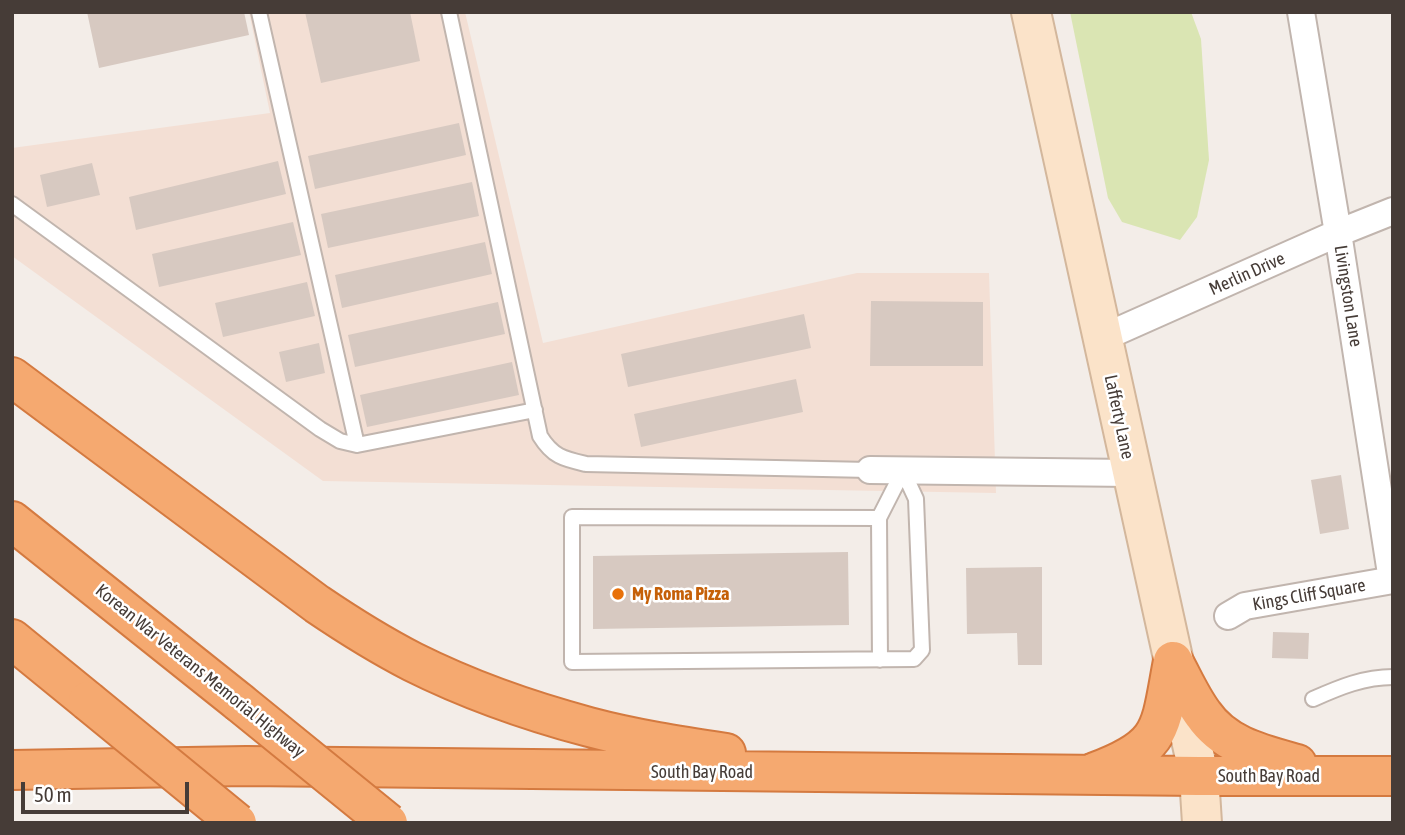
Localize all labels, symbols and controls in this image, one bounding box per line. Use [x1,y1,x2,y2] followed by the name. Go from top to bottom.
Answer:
[1329,244,1367,348] street label: Livingston Lane
[1206,248,1288,300] street label: Merlin Drive
[1100,373,1138,461] street label: Lafferty Lane
[1251,574,1367,616] street label: Kings Cliff Square
[91,580,309,762] street label: Korean War Veterans Memorial Highway
[632,583,729,605] place label: My Roma Pizza
[610,586,626,602] marker: My Roma Pizza
[651,761,753,783] street label: South Bay Road
[1218,765,1320,787] street label: South Bay Road
[24,768,192,812] scale bar
[34,782,72,806] text: 50 m

